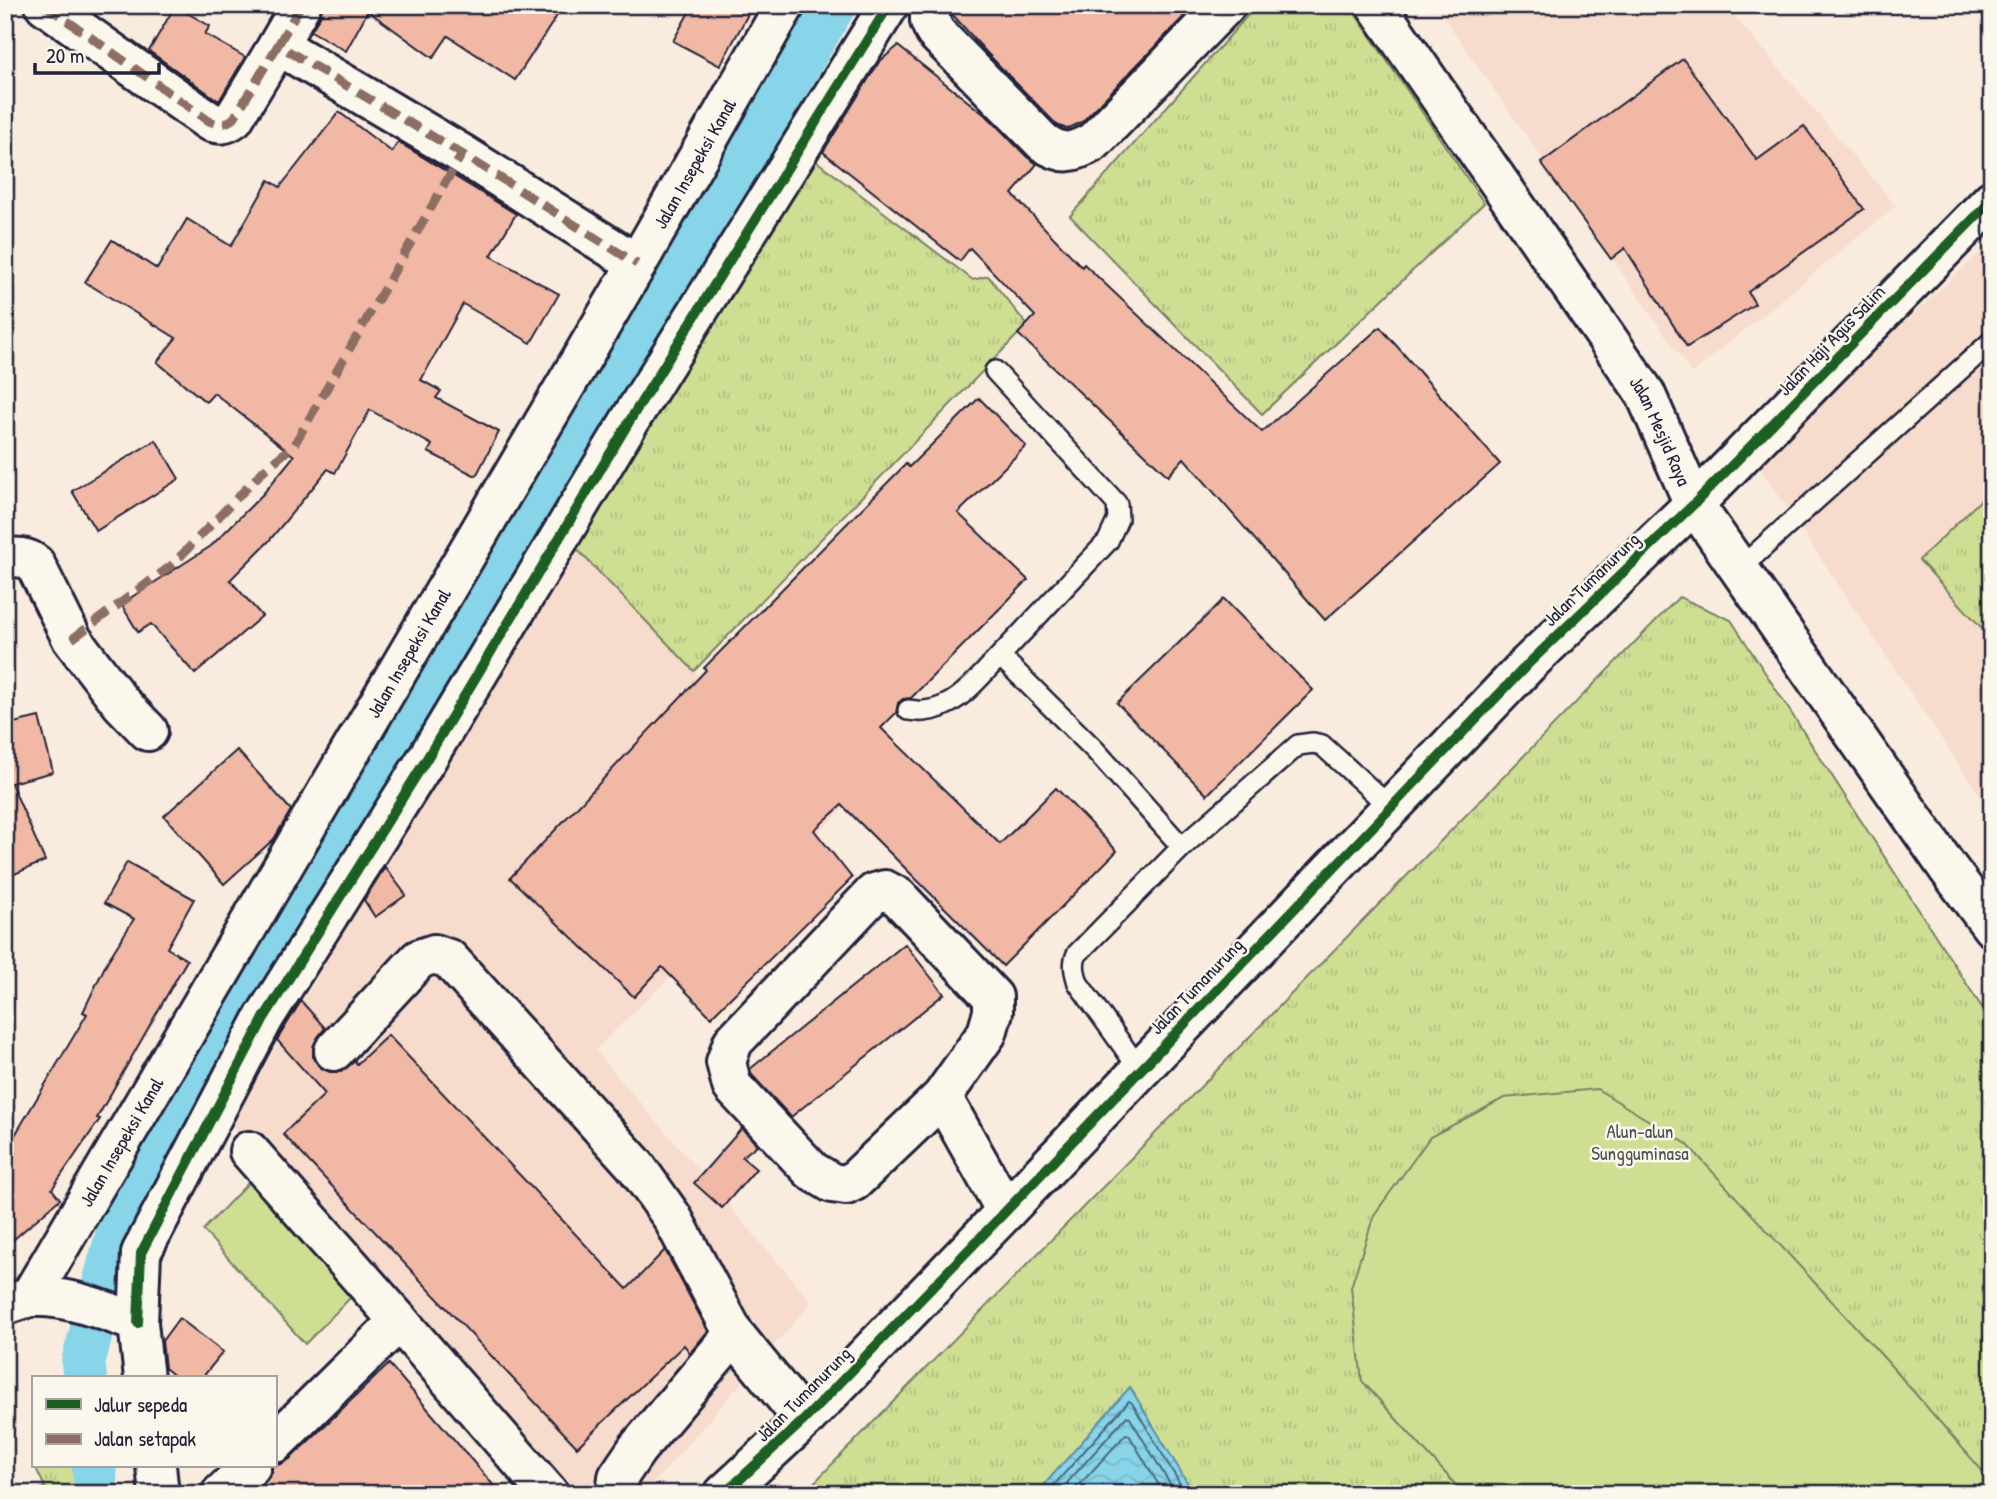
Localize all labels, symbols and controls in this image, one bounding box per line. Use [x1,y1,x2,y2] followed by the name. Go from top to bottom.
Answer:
[35,32,159,76] scale bar
[46,41,84,70] text: 20 m
[647,93,742,233] street label: Jalan Insepeksi Kanal
[1771,279,1891,401] street label: Jalan Haji Agus Salim
[1624,371,1698,490] street label: Jalan Mesjid Raya
[1537,526,1645,632] street label: Jalan Tumanurung
[360,583,457,722] street label: Jalan Insepeksi Kanal
[1143,932,1249,1040] street label: Jalan Tumanurung
[73,1071,170,1211] street label: Jalan Insepeksi Kanal
[1591,1118,1689,1166] park label: Alun-alun Sungguminasa
[750,1341,856,1447] street label: Jalan Tumanurung
[32,1376,276,1468] legend
[94,1390,187,1419] text: Jalur sepeda
[94,1424,196,1453] text: Jalan setapak

